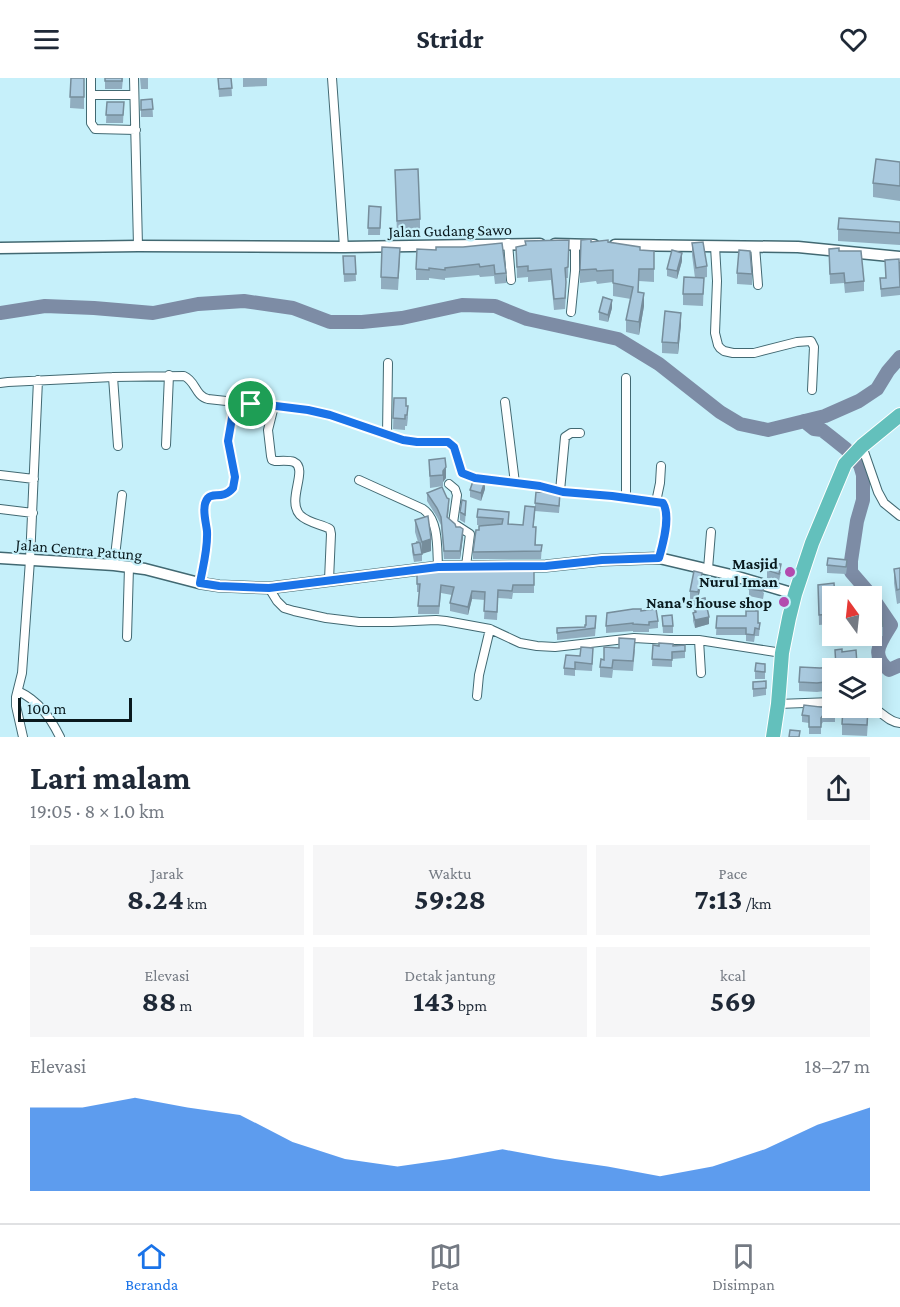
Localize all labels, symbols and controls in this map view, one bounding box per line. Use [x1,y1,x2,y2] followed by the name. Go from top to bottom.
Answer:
[30,23,63,56] icon: menu
[837,23,870,56] icon: heart
[416,24,484,54] text: Stridr
[386,221,512,241] street label: Jalan Gudang Sawo
[225,378,276,429] pin
[234,387,267,420] icon: arrive
[13,535,143,565] street label: Jalan Centra Patung
[699,555,778,590] place label: Masjid Nurul Iman
[783,565,797,579] marker: Masjid Nurul Iman
[822,586,882,646] north arrow
[822,586,882,718] map controls
[646,594,772,611] place label: Nana's house shop
[777,595,791,609] marker: Nana's house shop
[822,658,882,718] button: layers
[18,695,132,722] scale bar
[27,700,66,717] text: 100 m
[807,757,870,820] button: share
[30,759,191,796] text: Lari malam
[30,800,165,822] text: 19:05 · 8 × 1.0 km
[151,865,183,882] text: Jarak
[429,865,471,882] text: Waktu
[719,865,747,882] text: Pace
[127,882,184,915] text: 8.24
[414,882,486,915] text: 59:28
[694,882,742,915] text: 7:13
[184,895,207,912] text: km
[742,895,772,912] text: /km
[144,967,190,984] text: Elevasi
[404,967,496,984] text: Detak jantung
[720,967,746,984] text: kcal
[142,984,177,1017] text: 88
[413,984,455,1017] text: 143
[710,984,756,1017] text: 569
[177,997,192,1014] text: m
[455,997,487,1014] text: bpm
[30,1055,86,1077] text: Elevasi
[805,1055,870,1077] text: 18–27 m
[125,1240,178,1293] tab: Beranda
[429,1240,462,1293] tab: Peta
[712,1240,775,1293] tab: Disimpan

